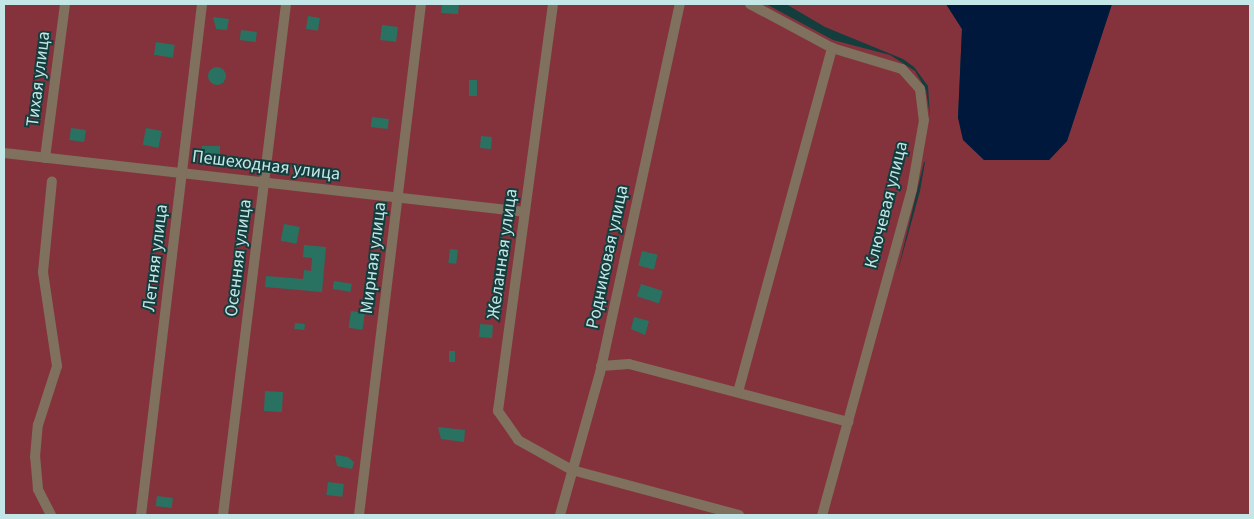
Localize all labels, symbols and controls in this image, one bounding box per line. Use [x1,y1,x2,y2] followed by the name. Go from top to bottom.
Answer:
[22,30,56,128] street label: Тихая улица
[861,139,913,271] street label: Ключевая улица
[191,146,341,186] street label: Пешеходная улица
[582,183,634,331] street label: Родниковая улица
[483,187,523,321] street label: Желанная улица
[221,198,257,318] street label: Осенняя улица
[356,201,392,315] street label: Мирная улица
[139,203,173,313] street label: Летняя улица

